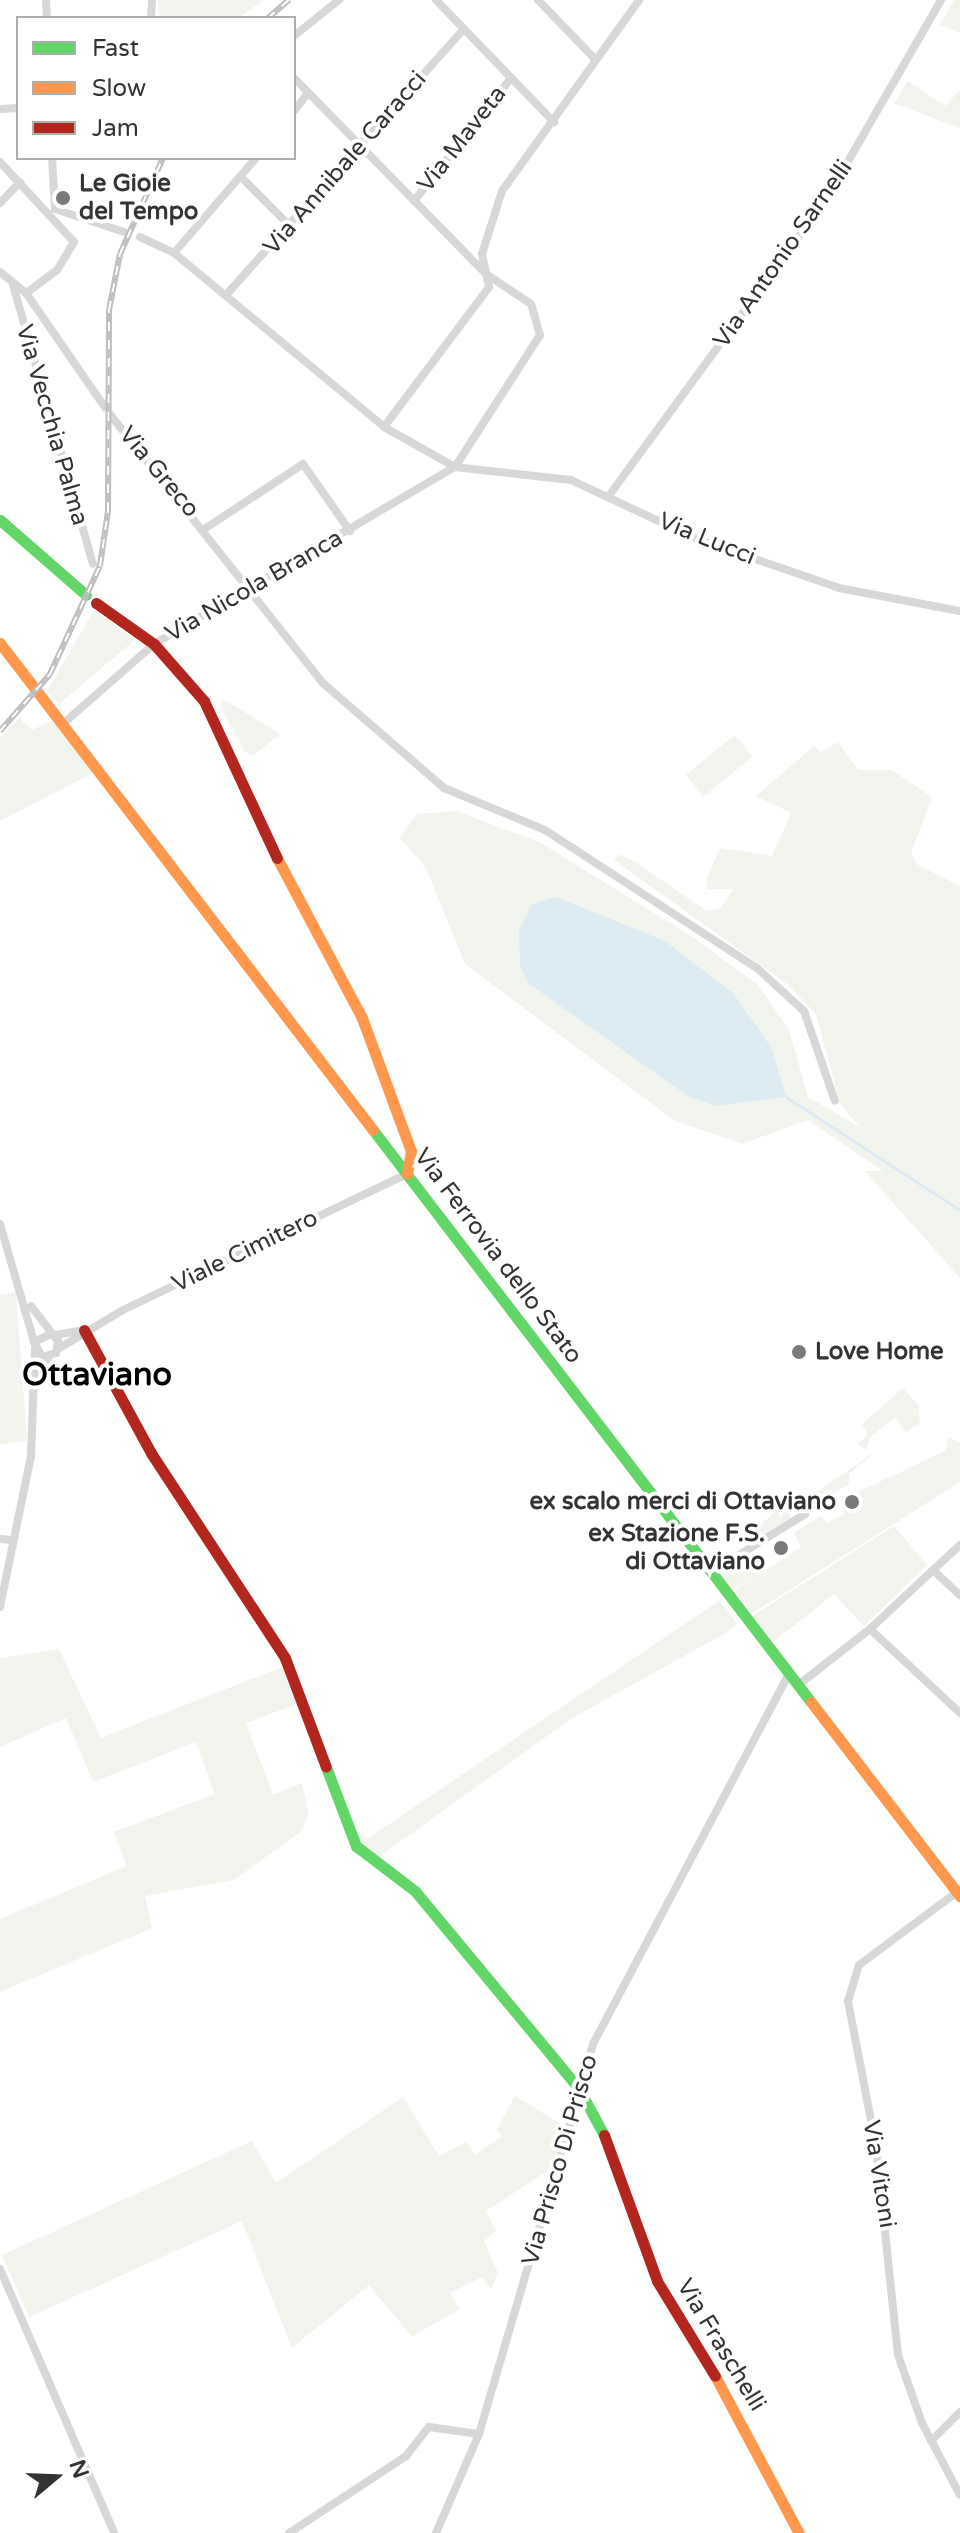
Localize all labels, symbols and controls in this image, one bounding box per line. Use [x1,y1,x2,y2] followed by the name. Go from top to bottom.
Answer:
[16,16,296,160] legend
[92,34,139,63] text: Fast
[257,65,433,261] street label: Via Annibale Caracci
[92,74,146,103] text: Slow
[411,80,513,198] street label: Via Maveta
[92,114,139,143] text: Jam
[707,154,859,354] street label: Via Antonio Sarnelli
[79,170,198,226] place label: Le Gioie del Tempo
[54,189,72,207] marker: Le Gioie del Tempo
[10,321,94,529] street label: Via Vecchia Palma
[113,421,205,523] street label: Via Greco
[654,507,760,571] street label: Via Lucci
[160,523,348,649] street label: Via Nicola Branca
[408,1143,588,1369] street label: Via Ferrovia dello Stato
[168,1203,322,1299] street label: Viale Cimitero
[815,1338,944,1366] place label: Love Home
[790,1343,808,1361] marker: Love Home
[22,1356,172,1394] district label: Ottaviano
[529,1488,836,1516] place label: ex scalo merci di Ottaviano
[843,1493,861,1511] marker: ex scalo merci di Ottaviano
[588,1520,765,1576] place label: ex Stazione F.S. di Ottaviano
[772,1539,790,1557] marker: ex Stazione F.S. di Ottaviano
[516,2051,604,2269] street label: Via Prisco Di Prisco
[856,2118,902,2230] street label: Via Vitoni
[670,2274,772,2416] street label: Via Fraschelli
[16,2437,96,2517] north arrow
[64,2457,94,2482] text: N

